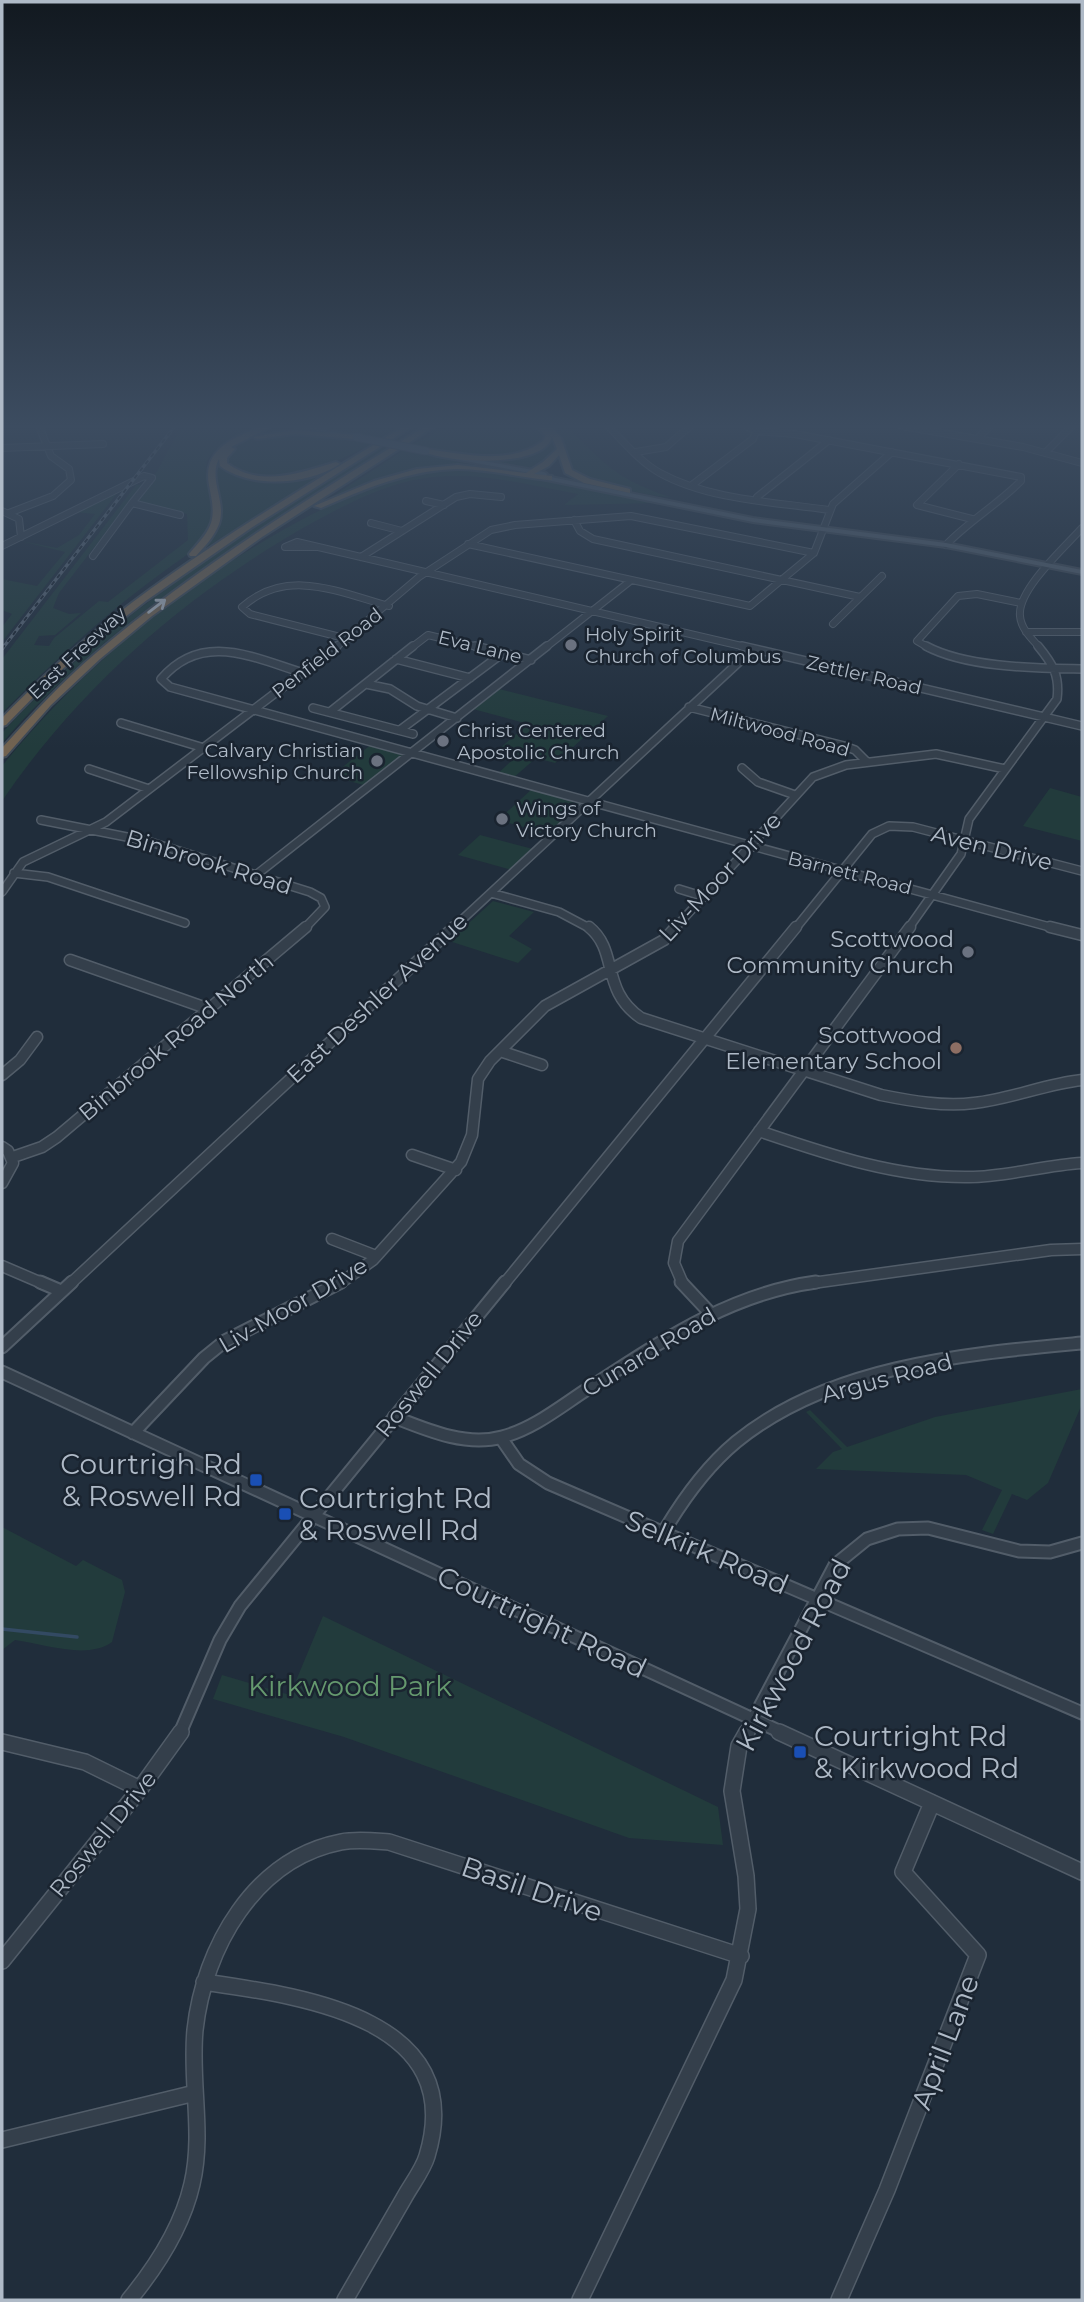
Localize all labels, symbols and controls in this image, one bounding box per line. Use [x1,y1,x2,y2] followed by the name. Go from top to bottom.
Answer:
[147,598,166,613] one-way arrow
[23,601,131,704] street label: East Freeway
[267,603,387,703] street label: Penfield Road
[585,623,781,668] place label: Holy Spirit Church of Columbus
[436,626,524,668] street label: Eva Lane
[563,637,579,653] marker: Holy Spirit Church of Columbus
[804,651,924,699] street label: Zettler Road
[708,702,852,762] street label: Miltwood Road
[457,719,620,764] place label: Christ Centered Apostolic Church
[435,733,451,749] marker: Christ Centered Apostolic Church
[186,739,363,784] place label: Calvary Christian Fellowship Church
[369,753,385,769] marker: Calvary Christian Fellowship Church
[516,797,657,842] place label: Wings of Victory Church
[653,806,787,948] street label: Liv-Moor Drive
[494,811,510,827] marker: Wings of Victory Church
[929,819,1055,877] street label: Aven Drive
[122,823,296,901] street label: Binbrook Road
[786,846,914,900] street label: Barnett Road
[281,907,473,1089] street label: East Deshler Avenue
[726,925,954,979] place label: Scottwood Community Church
[960,944,976,960] marker: Scottwood Community Church
[73,947,279,1127] street label: Binbrook Road North
[725,1021,942,1075] place label: Scottwood Elementary School
[948,1040,964,1056] marker: Scottwood Elementary School
[214,1251,372,1359] street label: Liv-Moor Drive
[577,1301,721,1403] street label: Cunard Road
[370,1305,488,1443] street label: Roswell Drive
[819,1347,955,1409] street label: Argus Road
[60,1447,242,1513] place label: Courtrigh Rd & Roswell Rd
[248,1472,264,1488] marker: Courtrigh Rd & Roswell Rd
[299,1481,492,1547] place label: Courtright Rd & Roswell Rd
[620,1502,794,1602] street label: Selkirk Road
[277,1506,293,1522] marker: Courtright Rd & Roswell Rd
[728,1553,858,1757] street label: Kirkwood Road
[432,1559,652,1685] street label: Courtright Road
[248,1669,452,1703] park label: Kirkwood Park
[814,1719,1019,1785] place label: Courtright Rd & Kirkwood Rd
[792,1744,808,1760] marker: Courtright Rd & Kirkwood Rd
[44,1765,162,1903] street label: Roswell Drive
[457,1849,607,1929] street label: Basil Drive
[904,1970,986,2114] street label: April Lane

